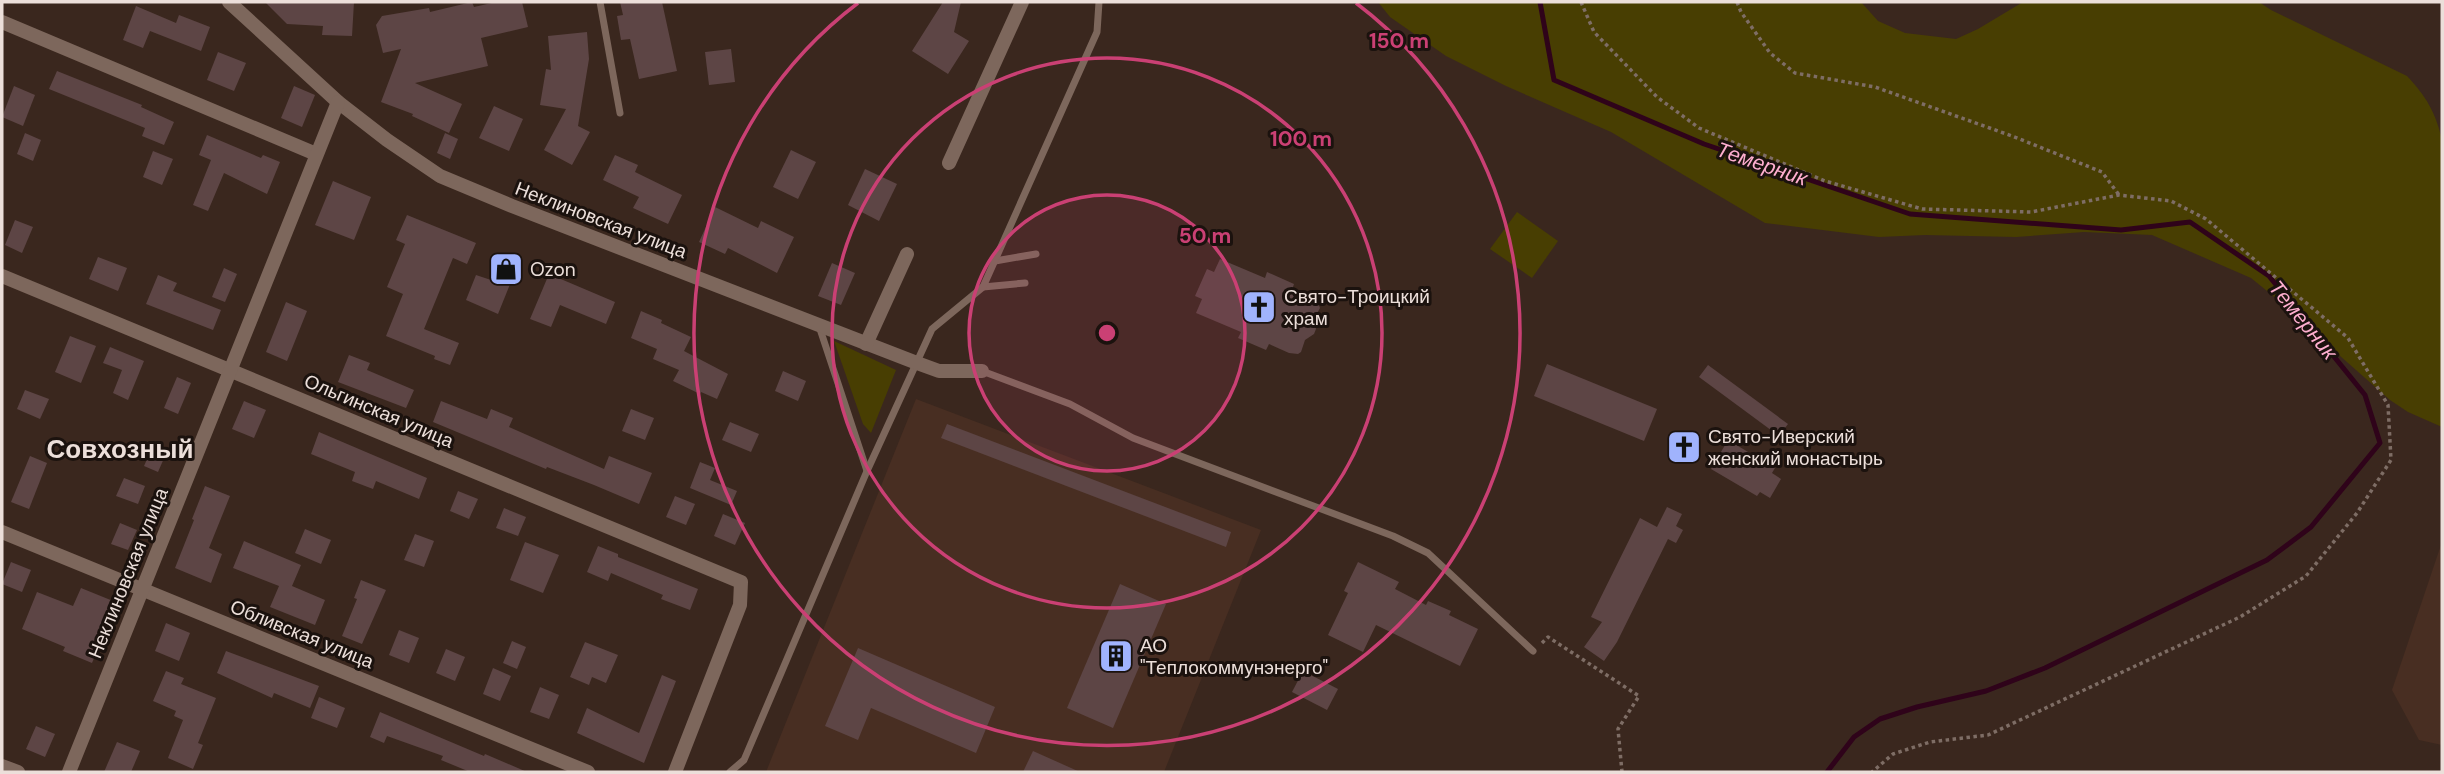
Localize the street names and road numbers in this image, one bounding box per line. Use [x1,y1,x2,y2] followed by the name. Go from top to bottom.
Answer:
[512,176,691,264] street label: Неклиновская улица
[300,368,458,454] street label: Ольгинская улица
[82,484,174,662] street label: Неклиновская улица
[226,594,378,674] street label: Обливская улица

